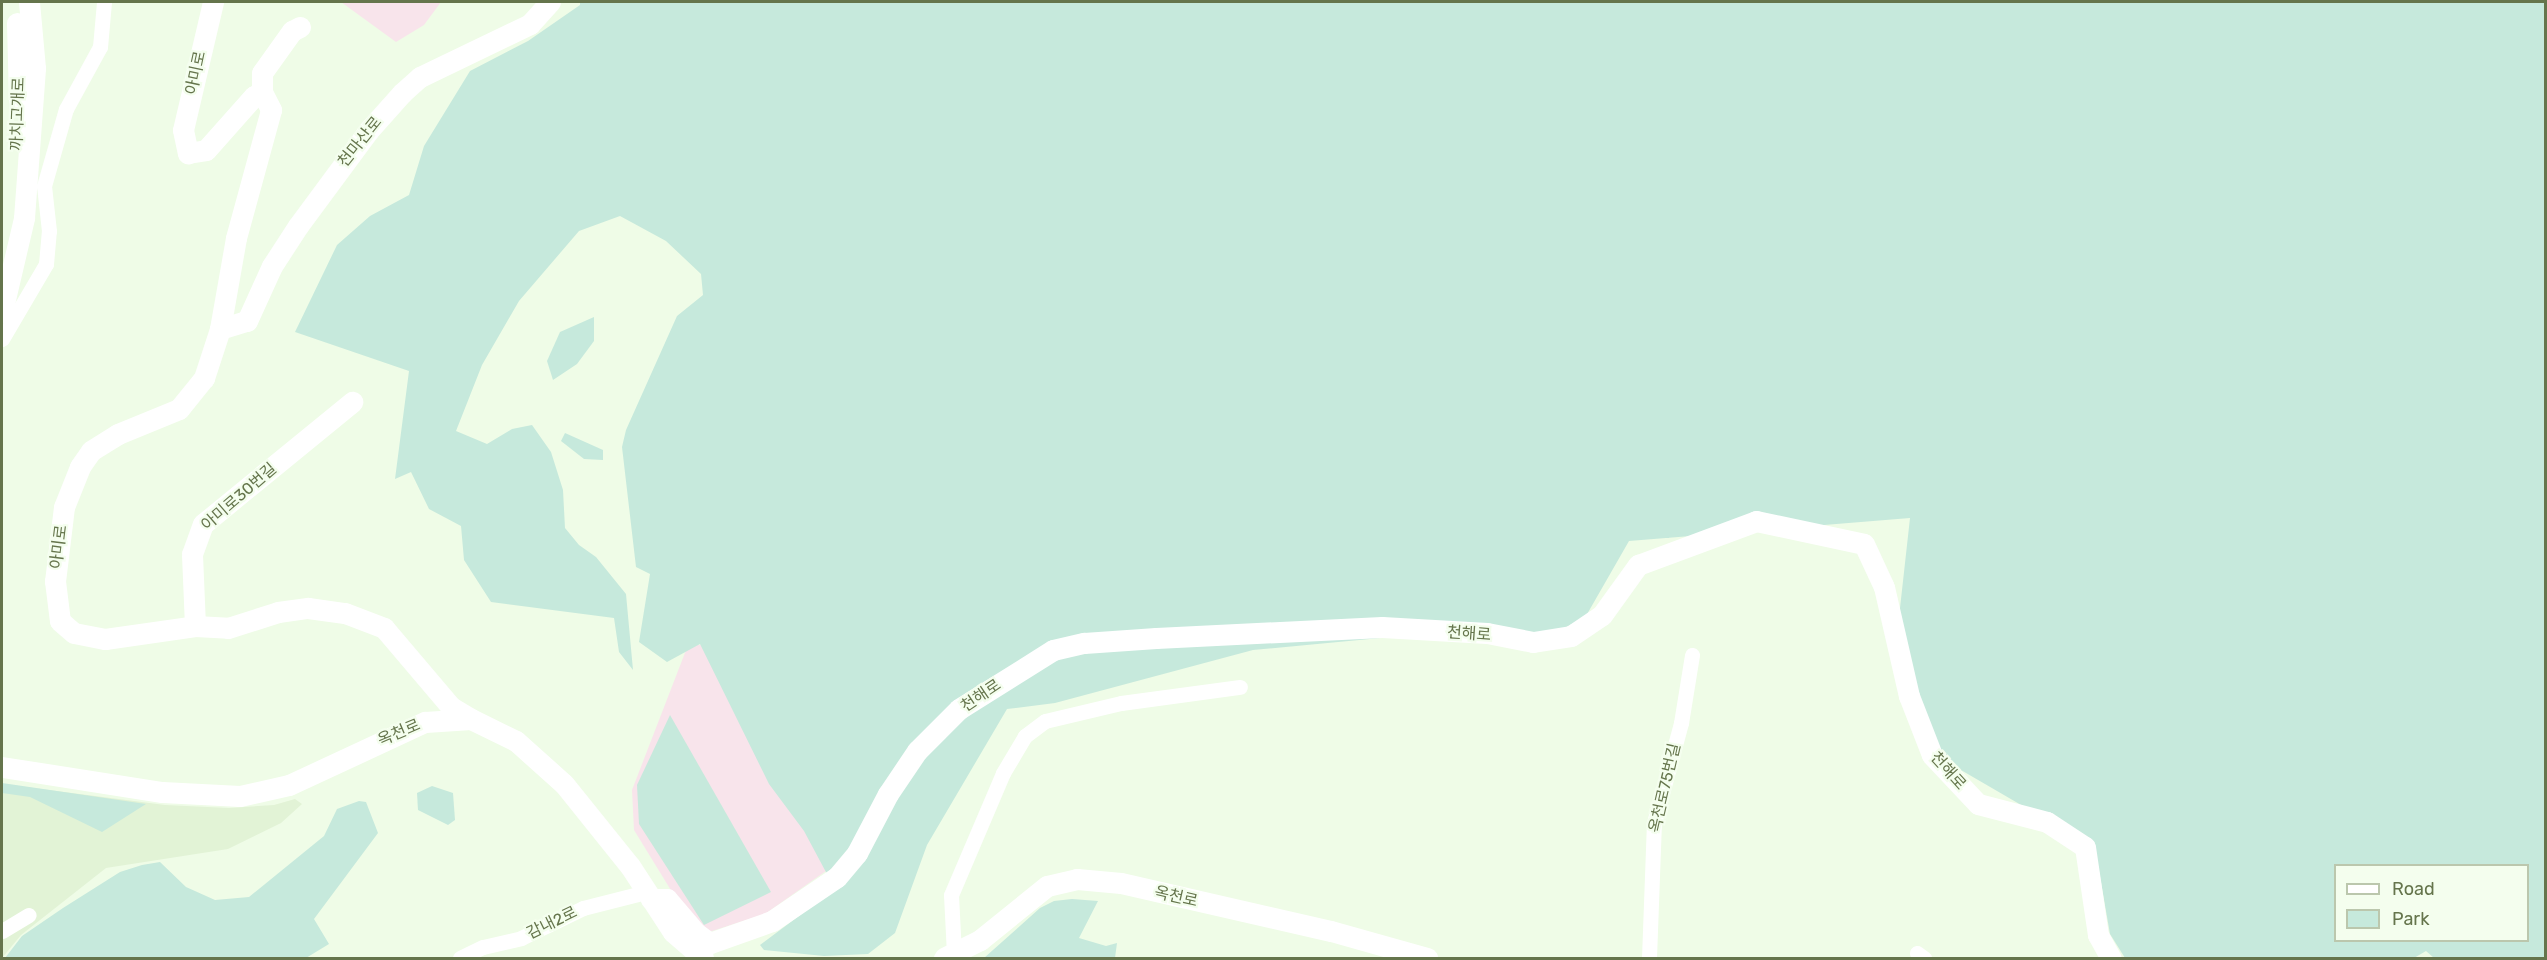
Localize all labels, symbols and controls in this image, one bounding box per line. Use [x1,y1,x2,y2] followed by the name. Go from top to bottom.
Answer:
[182,49,210,97] street label: 아미로
[7,77,29,151] street label: 까치고개로
[334,113,386,171] street label: 천마산로
[197,459,281,535] street label: 아미로30번길
[47,524,71,570] street label: 아미로
[1446,623,1492,645] street label: 천해로
[957,676,1005,716] street label: 천해로
[375,716,423,750] street label: 옥천로
[1645,741,1685,835] street label: 옥천로75번길
[1926,748,1970,794] street label: 천해로
[2334,864,2529,942] legend
[2392,878,2435,900] text: Road
[1152,883,1200,911] street label: 옥천로
[524,903,580,943] street label: 감내2로
[2392,908,2429,930] text: Park

